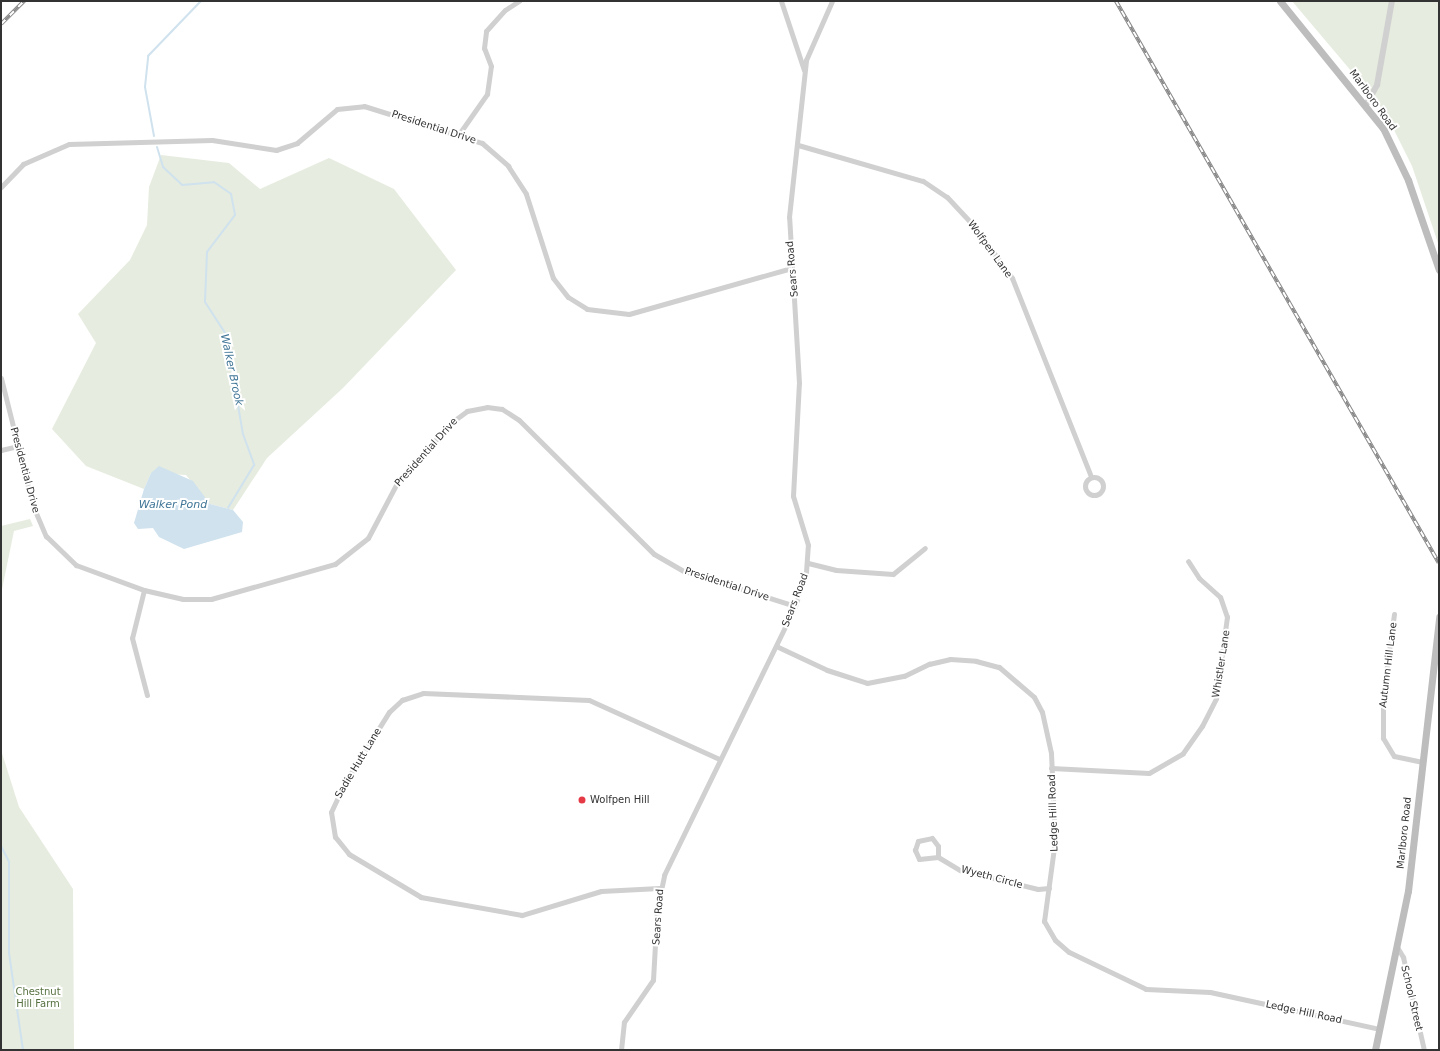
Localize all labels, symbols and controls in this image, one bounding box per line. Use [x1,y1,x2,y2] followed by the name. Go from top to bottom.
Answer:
[1347,67,1399,133] street label: Marlboro Road
[390,108,478,146] street label: Presidential Drive
[965,218,1015,280] street label: Wolfpen Lane
[784,240,800,298] street label: Sears Road
[217,333,245,407] water label: Walker Brook
[392,415,460,489] street label: Presidential Drive
[8,426,42,514] street label: Presidential Drive
[139,498,207,512] water label: Walker Pond
[683,565,771,603] street label: Presidential Drive
[779,572,811,628] street label: Sears Road
[1377,622,1399,708] street label: Autumn Hill Lane
[1210,629,1232,699] street label: Whistler Lane
[332,726,384,800] street label: Sadie Hutt Lane
[1046,774,1060,852] street label: Ledge Hill Road
[590,794,650,806] place label: Wolfpen Hill
[577,795,587,805] marker: Wolfpen Hill
[1394,796,1414,870] street label: Marlboro Road
[960,863,1024,891] street label: Wyeth Circle
[650,889,666,945] street label: Sears Road
[1399,964,1425,1032] street label: School Street
[15,985,61,1008] park label: Chestnut Hill Farm
[1265,998,1343,1026] street label: Ledge Hill Road

